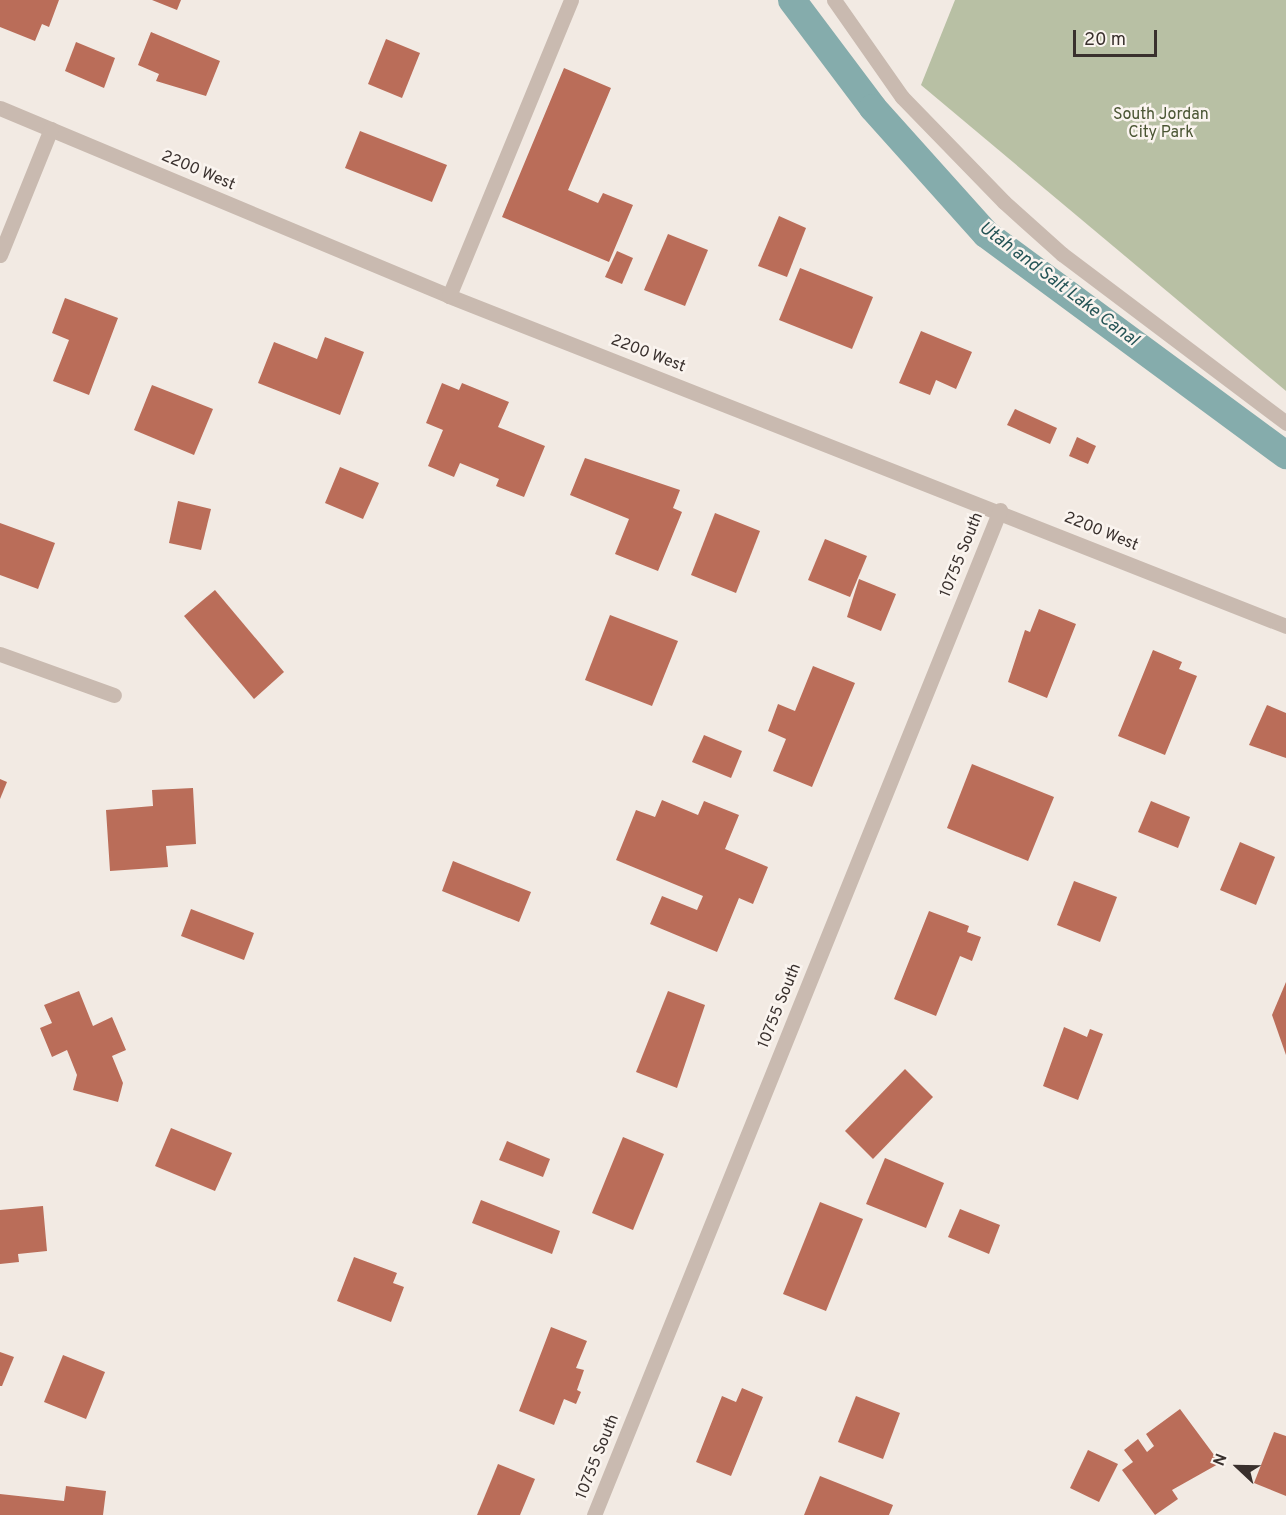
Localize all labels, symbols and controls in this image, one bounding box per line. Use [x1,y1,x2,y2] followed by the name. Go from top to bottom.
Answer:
[1076,18,1160,56] scale bar
[1084,29,1126,52] text: 20 m
[1113,105,1209,143] park label: South Jordan City Park
[158,147,238,195] street label: 2200 West
[974,218,1142,352] water label: Utah and Salt Lake Canal
[608,331,688,377] street label: 2200 West
[1061,508,1141,556] street label: 2200 West
[936,510,988,600] street label: 10755 South
[754,961,806,1051] street label: 10755 South
[572,1412,624,1502] street label: 10755 South
[1208,1437,1268,1497] north arrow
[1210,1451,1233,1469] text: N

